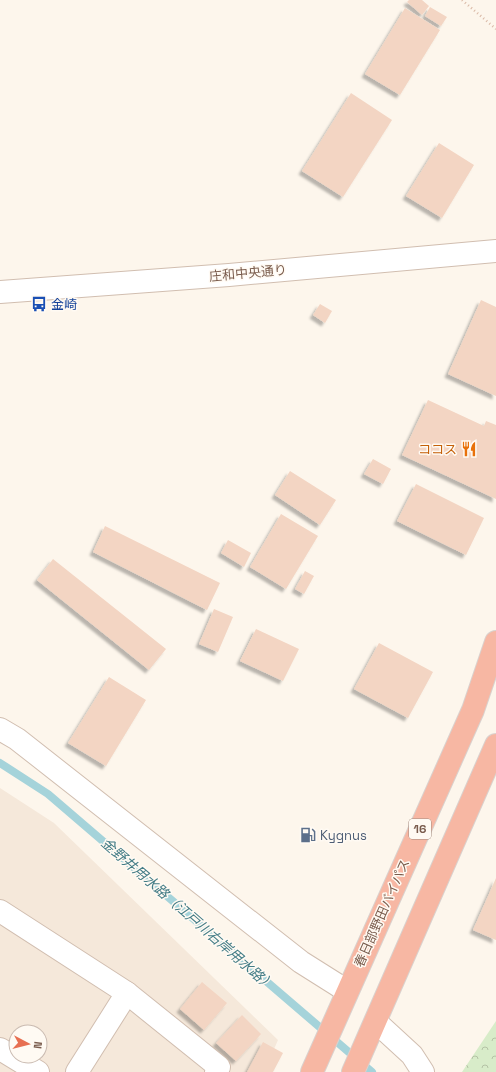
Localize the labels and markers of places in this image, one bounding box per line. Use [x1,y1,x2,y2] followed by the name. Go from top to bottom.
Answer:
[30,295,48,313] bus stop icon: 金崎
[51,296,77,313] place label: 金崎
[460,440,478,458] restaurant icon: ココス
[418,441,457,458] place label: ココス
[299,826,317,844] fuel station icon: Kygnus
[320,827,367,844] place label: Kygnus

